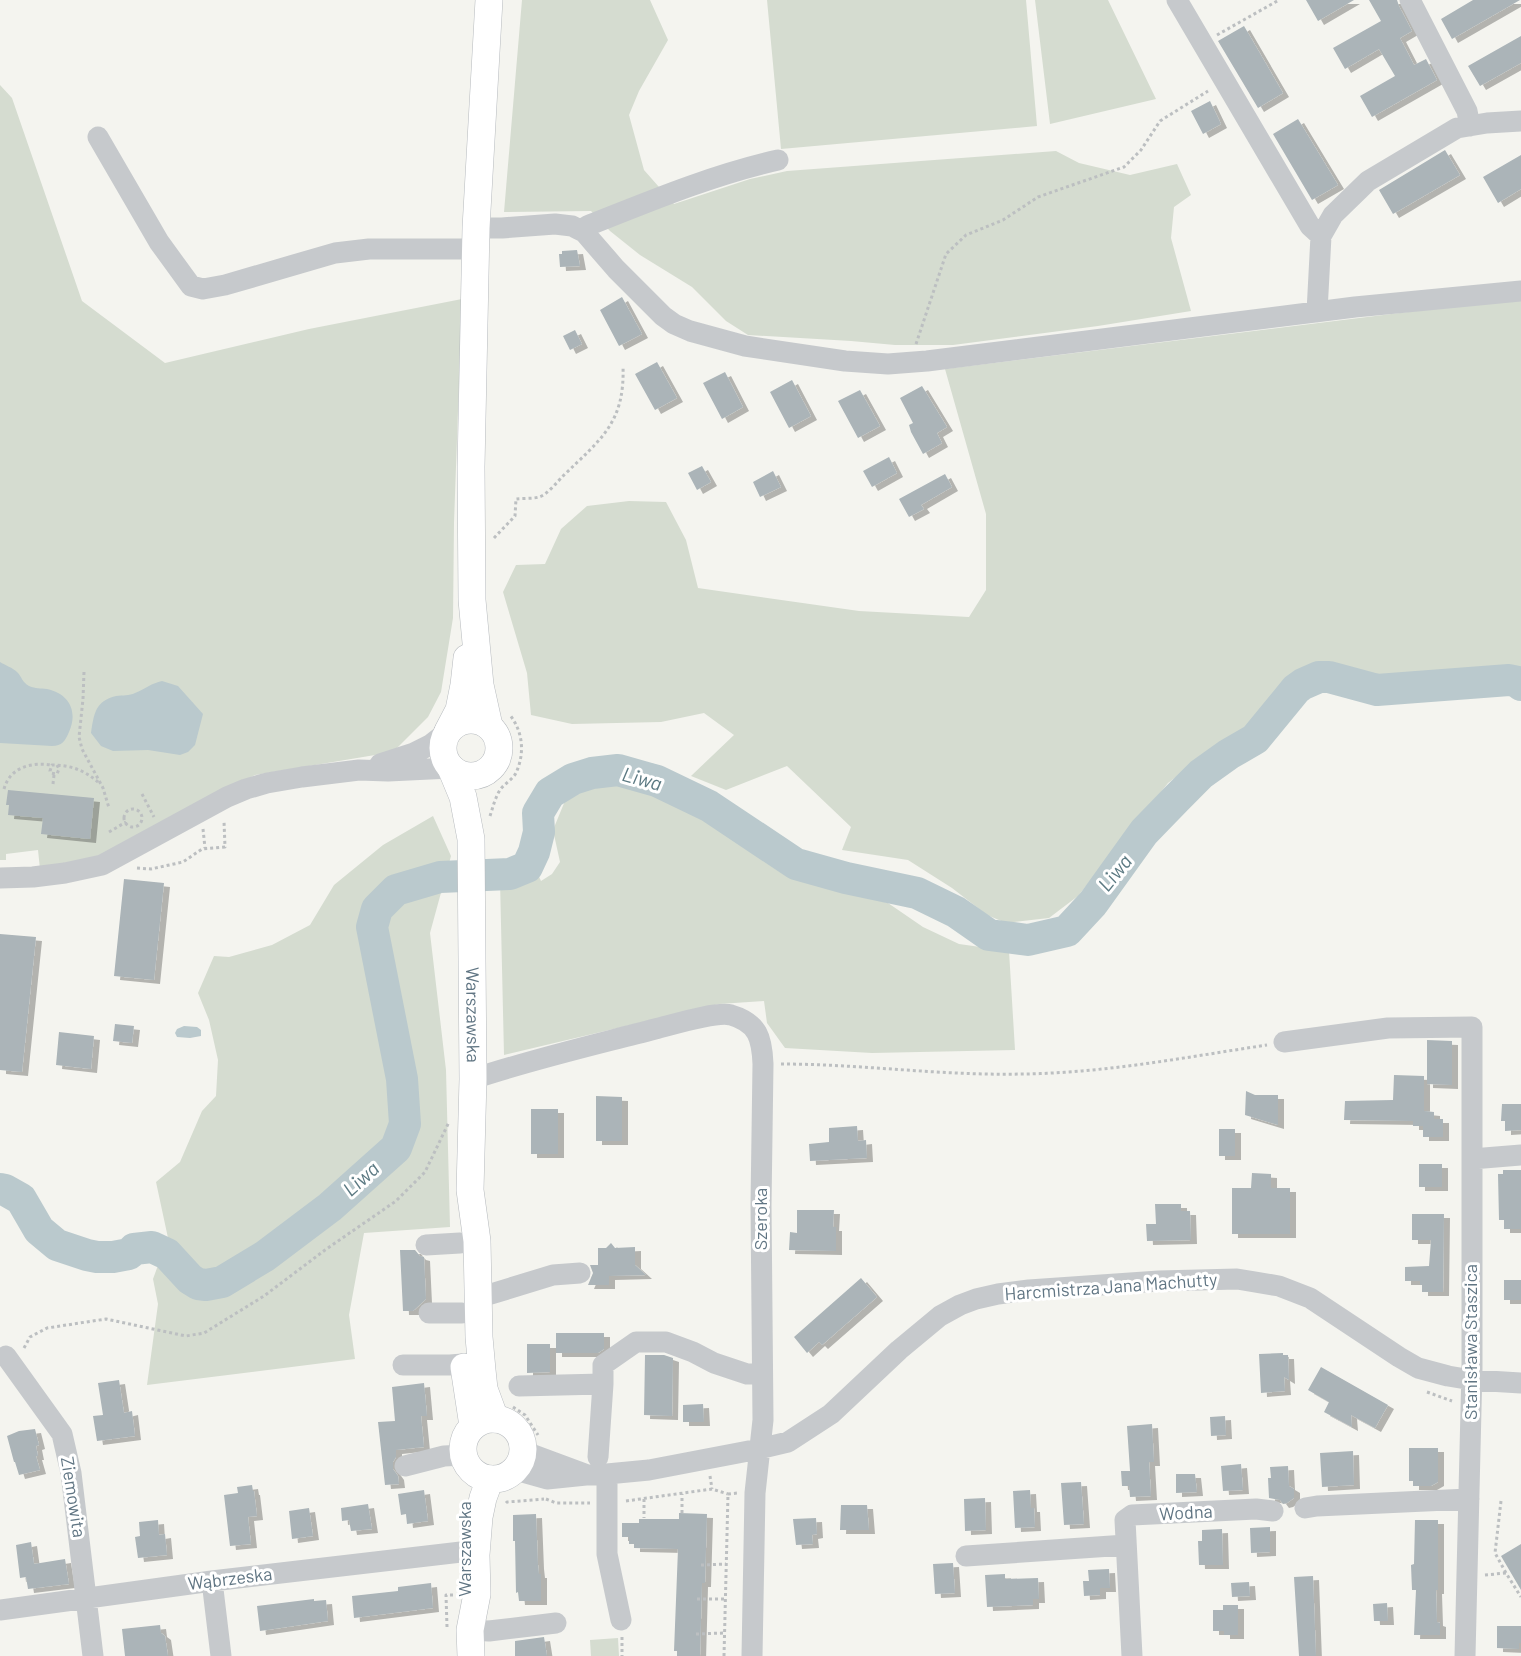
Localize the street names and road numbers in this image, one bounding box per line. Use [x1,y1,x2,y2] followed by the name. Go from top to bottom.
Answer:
[462,967,485,1063] street label: Warszawska
[749,1188,771,1250] street label: Szeroka
[1459,1264,1481,1420] street label: Stanisława Staszica
[1004,1268,1218,1304] street label: Harcmistrza Jana Machutty
[57,1455,91,1539] street label: Ziemowita
[1159,1500,1213,1524] street label: Wodna
[453,1501,475,1597] street label: Warszawska
[187,1562,273,1594] street label: Wąbrzeska

